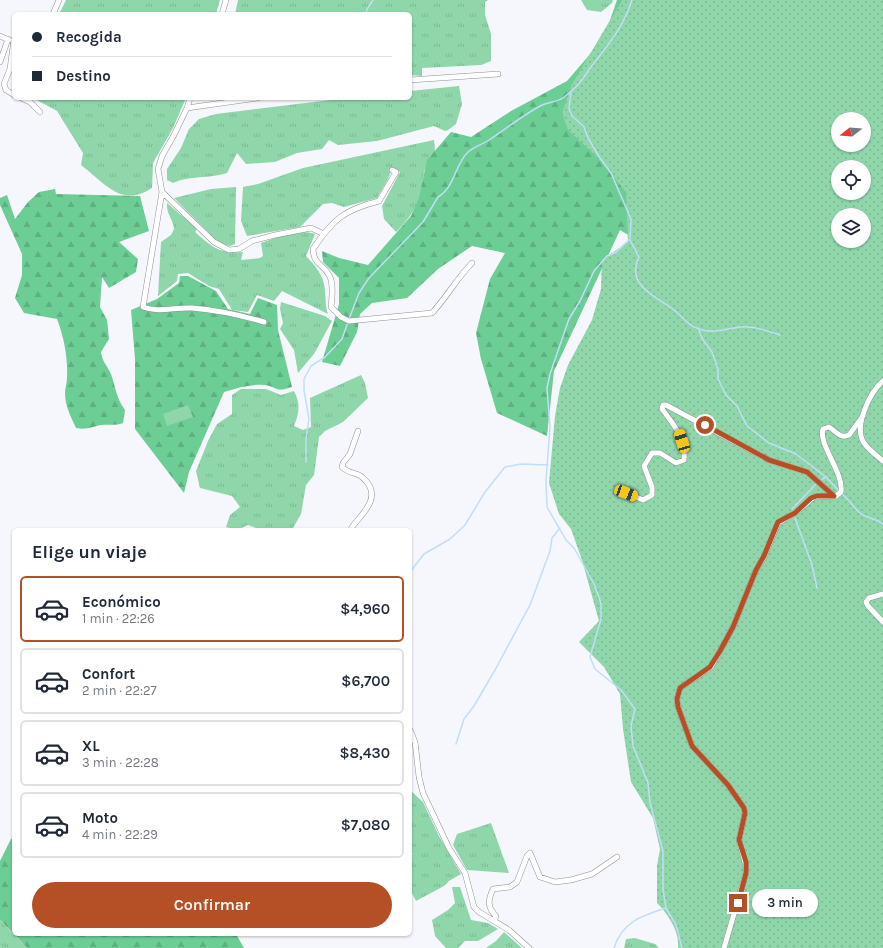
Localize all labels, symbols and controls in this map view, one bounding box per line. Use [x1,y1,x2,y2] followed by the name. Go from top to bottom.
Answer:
[56,28,122,46] text: Recogida
[56,67,111,85] text: Destino
[831,112,871,152] north arrow
[831,112,871,248] map controls
[831,160,871,200] button: locate
[831,208,871,248] button: layers
[696,416,714,434] route start
[673,428,691,454] car
[613,483,639,503] car
[32,541,147,563] text: Elige un viaje
[34,591,70,627] icon: car
[82,593,161,611] text: Económico
[340,600,390,618] text: $4,960
[82,611,155,626] text: 1 min · 22:26
[34,663,70,699] icon: car
[82,665,135,683] text: Confort
[341,672,390,690] text: $6,700
[82,683,157,698] text: 2 min · 22:27
[34,735,70,771] icon: car
[82,737,100,755] text: XL
[339,744,390,762] text: $8,430
[82,755,159,770] text: 3 min · 22:28
[34,807,70,843] icon: car
[82,809,118,827] text: Moto
[341,816,390,834] text: $7,080
[82,827,158,842] text: 4 min · 22:29
[32,882,392,928] button: Confirmar
[752,889,818,917] callout: 3 min
[729,894,747,912] route end
[767,895,803,910] text: 3 min

